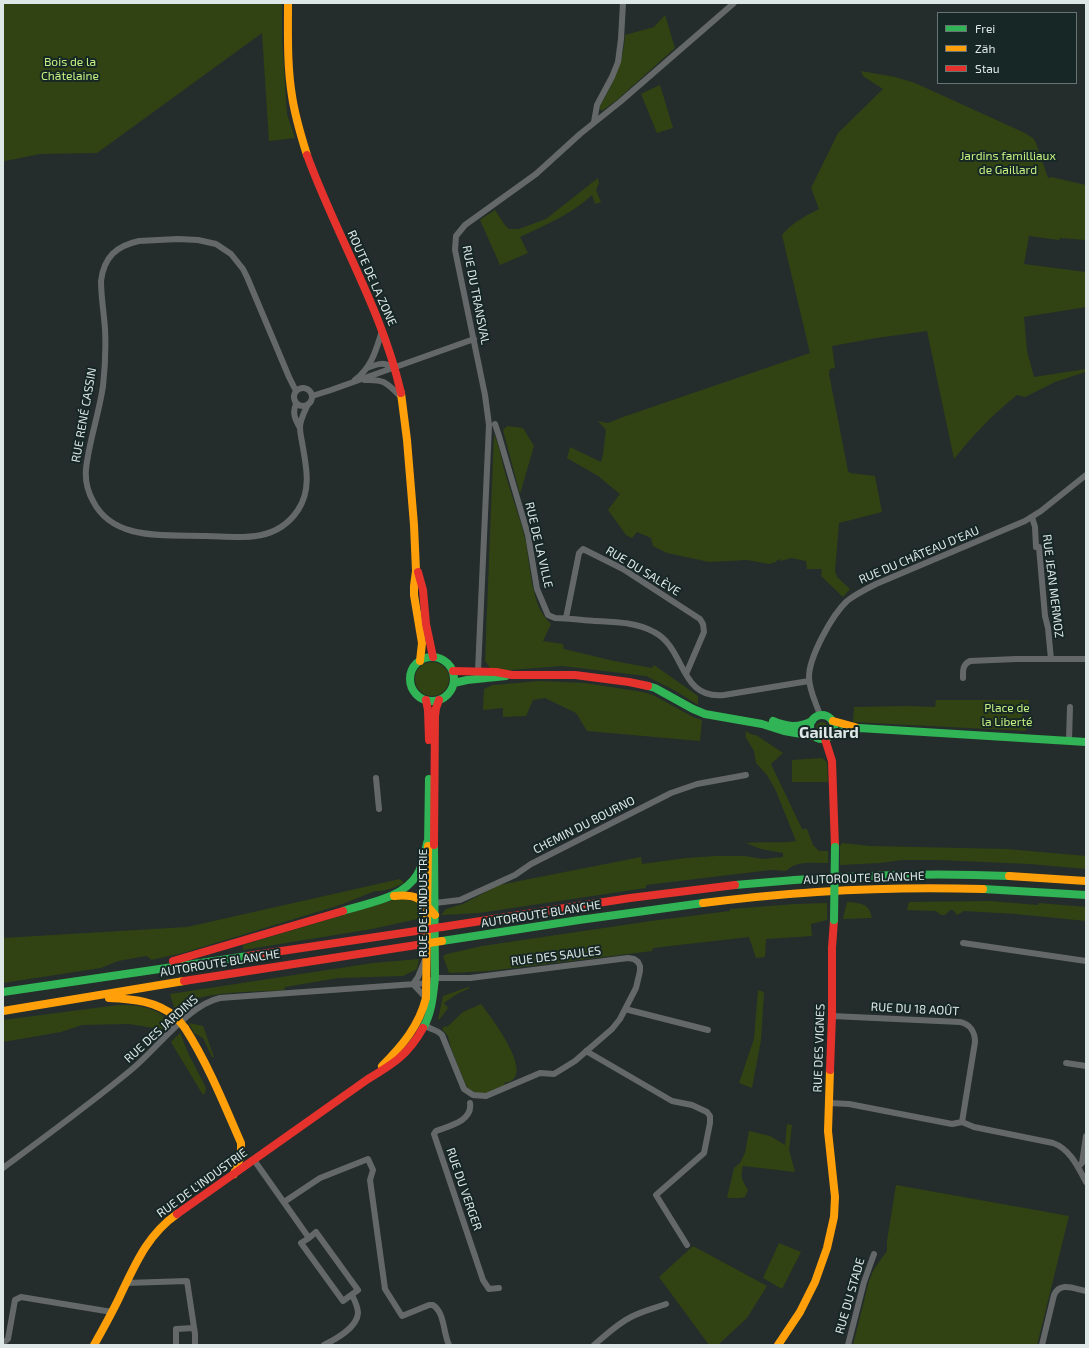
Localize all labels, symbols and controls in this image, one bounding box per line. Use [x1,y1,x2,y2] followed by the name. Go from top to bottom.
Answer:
[937,12,1077,84] legend
[975,21,995,35] text: Frei
[975,41,995,55] text: Zäh
[41,55,99,83] park label: Bois de la Châtelaine
[975,61,1000,75] text: Stau
[960,149,1056,177] park label: Jardins familliaux de Gaillard
[344,228,400,328] street label: ROUTE DE LA ZONE
[459,244,493,346] street label: RUE DU TRANSVAL
[69,366,99,464] street label: RUE RENÉ CASSIN
[522,501,556,589] street label: RUE DE LA VILLE
[857,523,981,587] street label: RUE DU CHÂTEAU D'EAU
[1040,533,1066,639] street label: RUE JEAN MERMOZ
[603,543,683,599] street label: RUE DU SALÈVE
[981,701,1033,729] park label: Place de la Liberté
[799,723,859,743] district label: Gaillard
[531,793,637,857] street label: CHEMIN DU BOURNO
[416,849,430,957] street label: RUE DE L'INDUSTRIE
[803,869,925,887] street label: AUTOROUTE BLANCHE
[480,897,602,931] street label: AUTOROUTE BLANCHE
[510,943,602,969] street label: RUE DES SAULES
[159,946,281,980] street label: AUTOROUTE BLANCHE
[121,992,201,1066] street label: RUE DES JARDINS
[870,999,960,1019] street label: RUE DU 18 AOÛT
[810,1003,828,1093] street label: RUE DES VIGNES
[154,1145,250,1221] street label: RUE DE L'INDUSTRIE
[443,1146,485,1232] street label: RUE DU VERGER
[832,1256,868,1336] street label: RUE DU STADE

